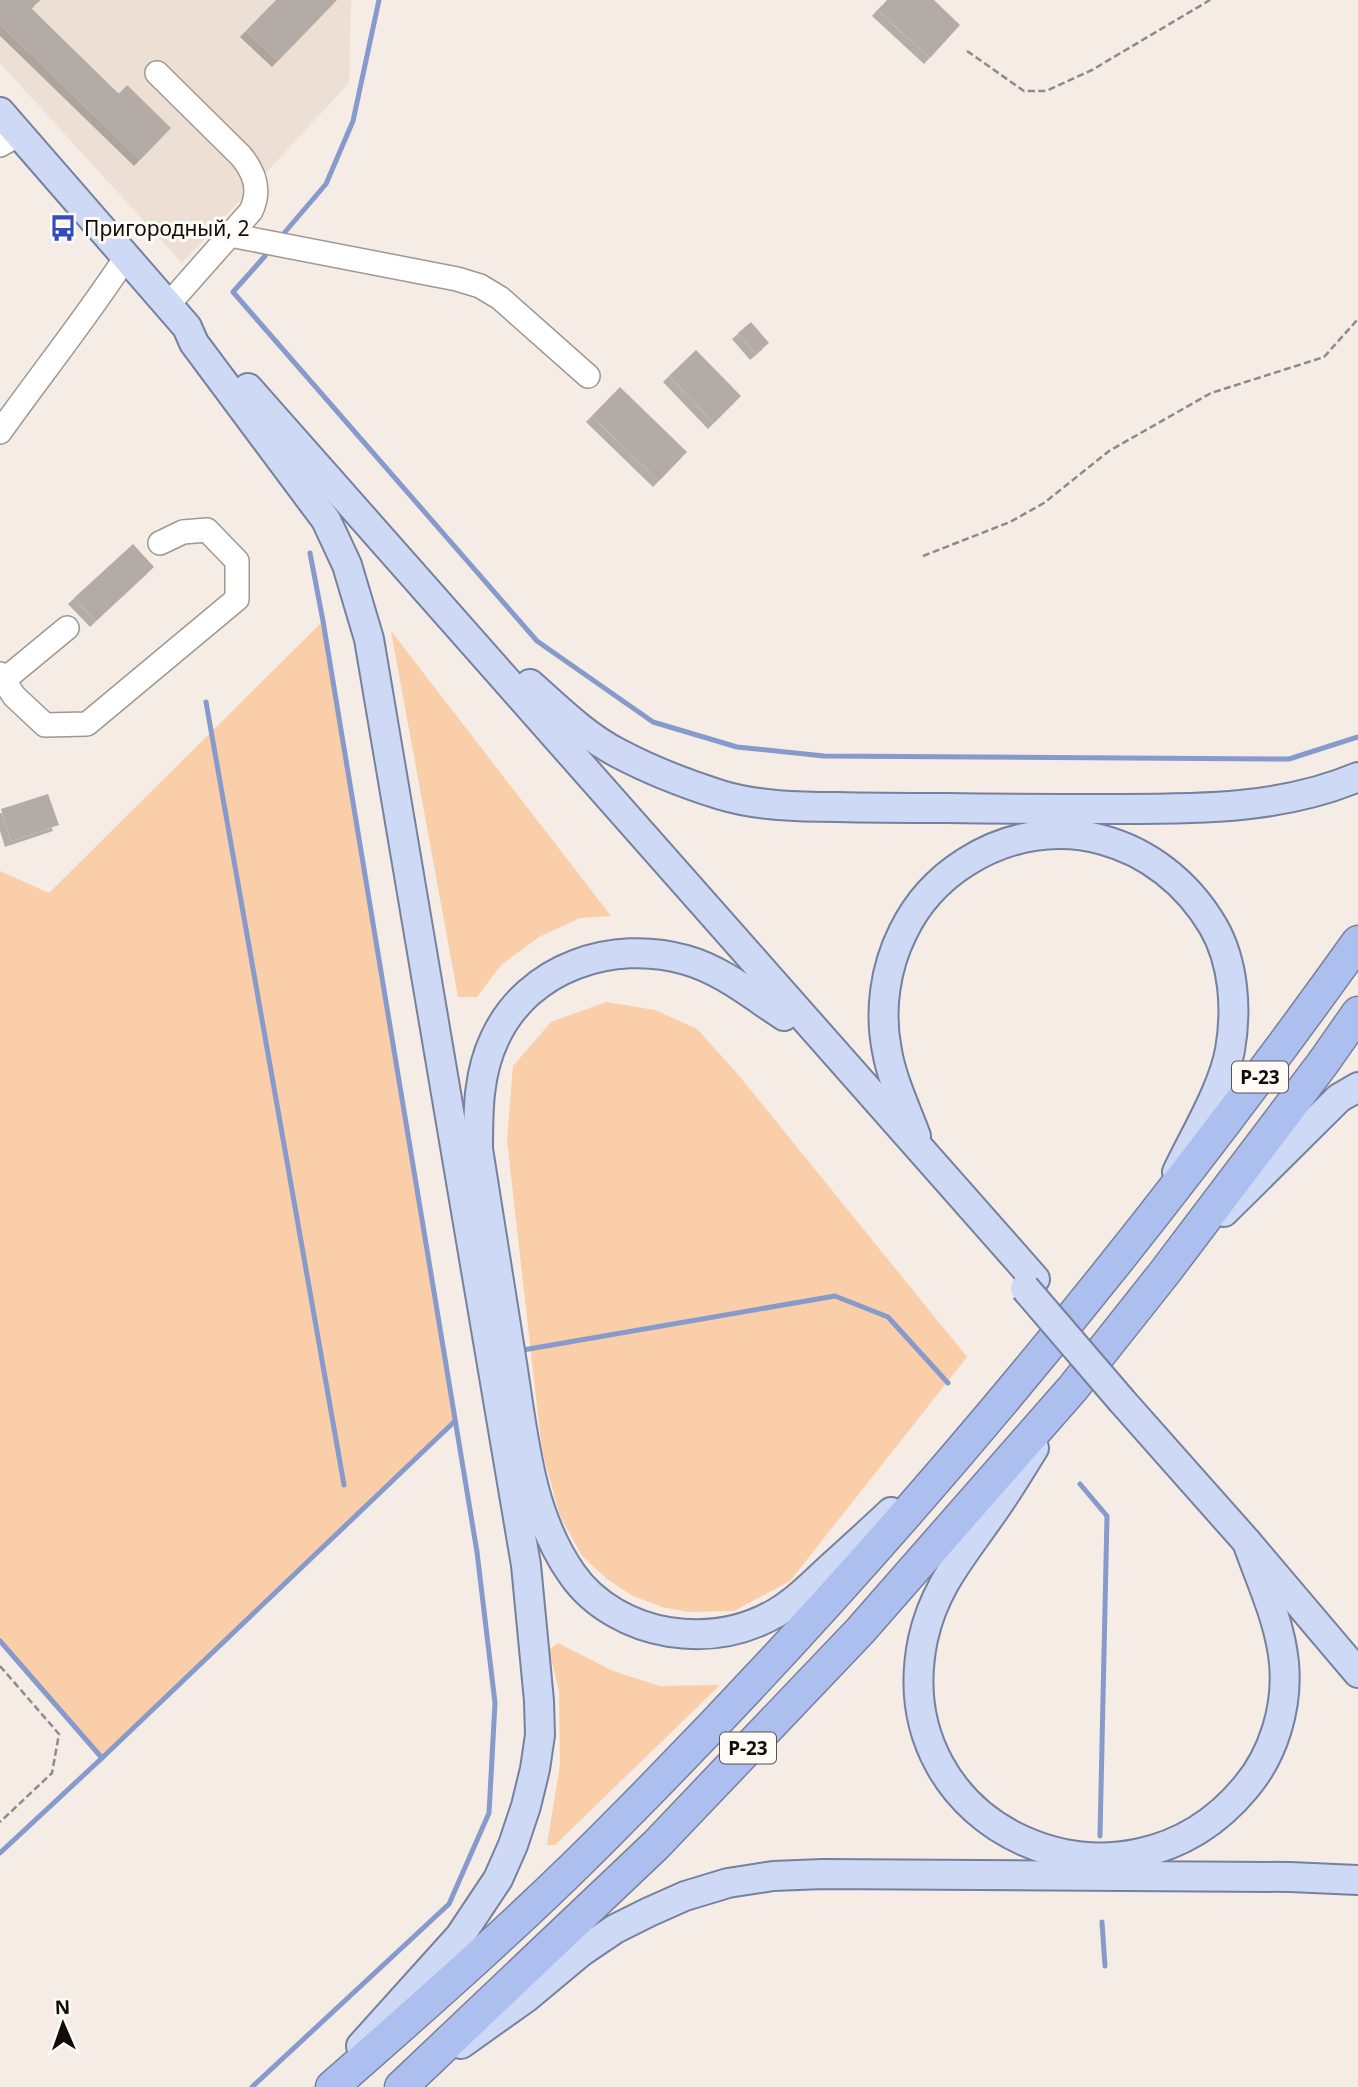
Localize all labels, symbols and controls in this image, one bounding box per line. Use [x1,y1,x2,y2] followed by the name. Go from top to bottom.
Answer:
[48,213,78,243] bus stop icon: Пригородный, 2
[84,214,249,242] place label: Пригородный, 2
[1232,1062,1288,1092] road number: Р-23
[720,1732,776,1764] road number: Р-23
[28,1989,98,2059] north arrow
[54,1994,71,2020] text: N

